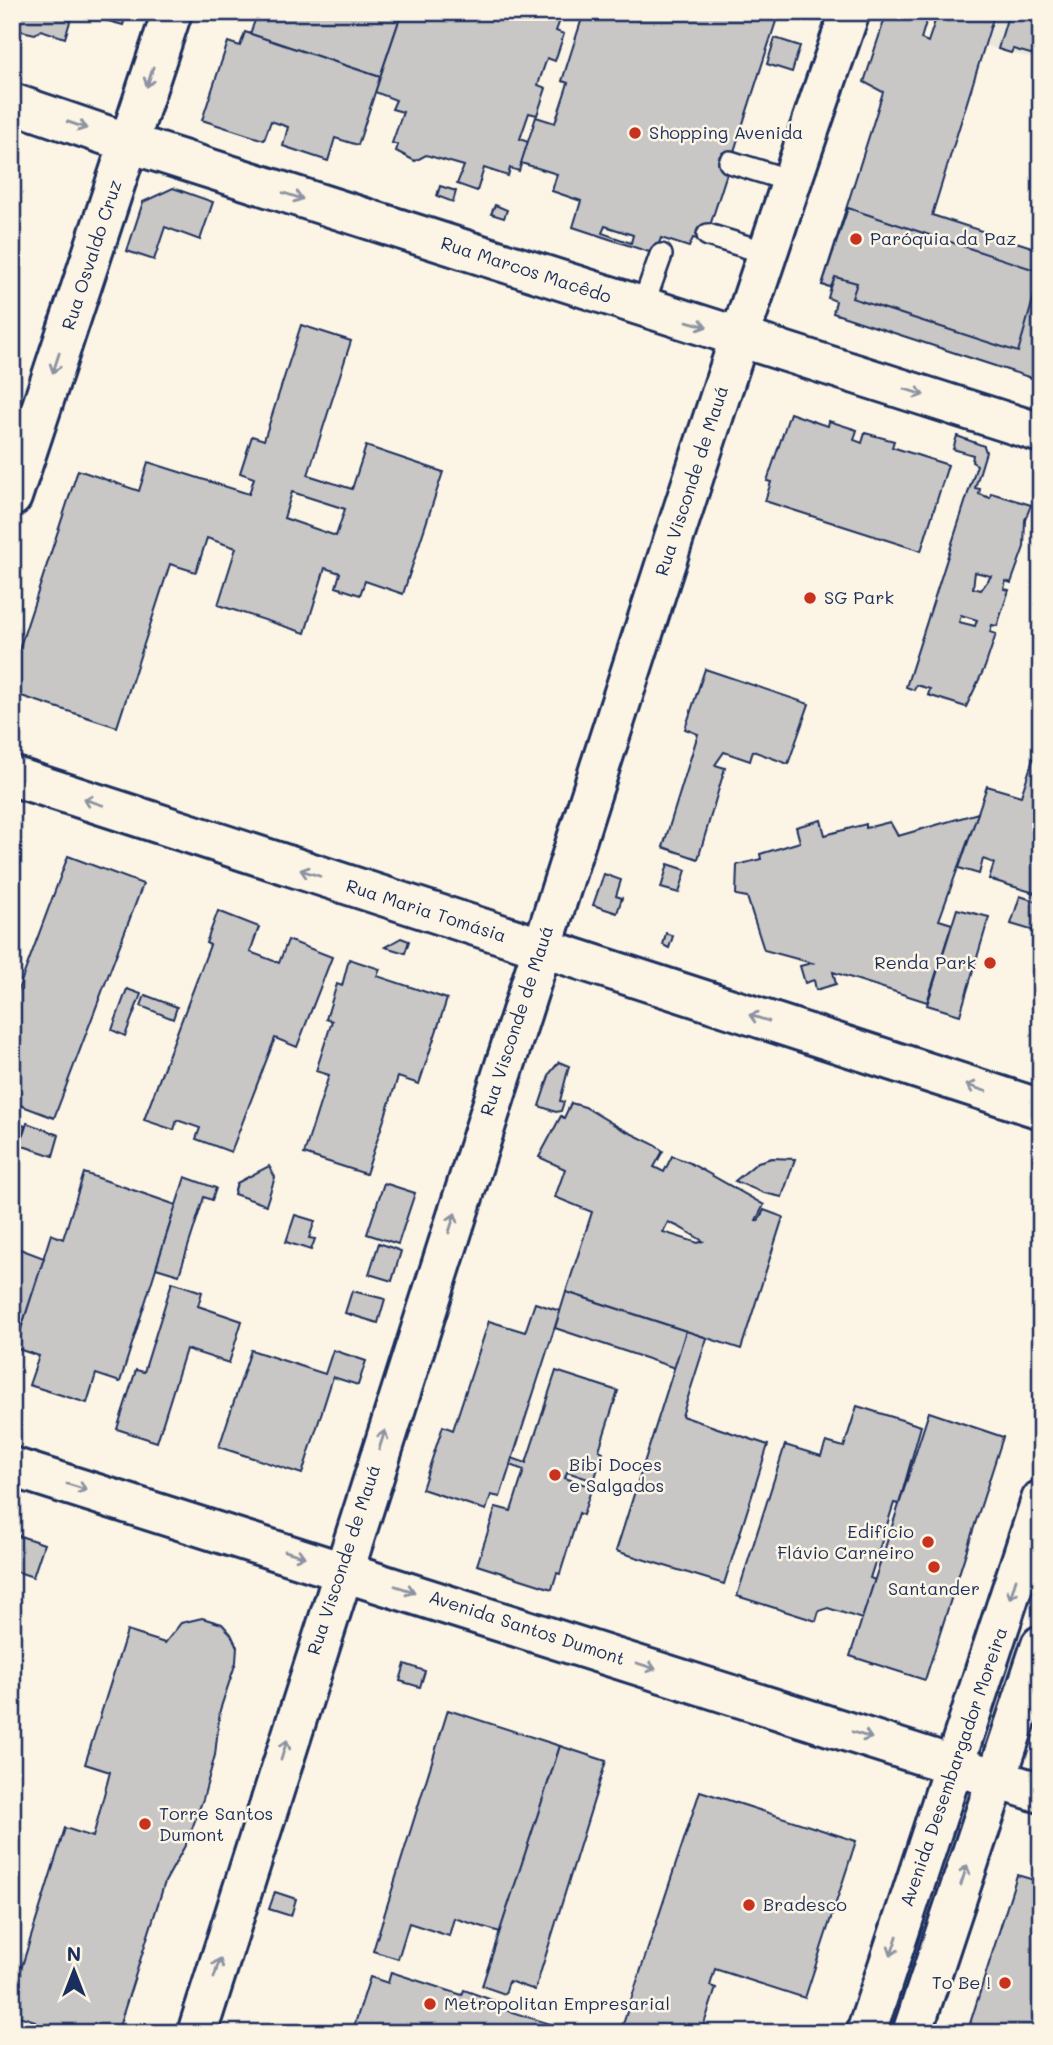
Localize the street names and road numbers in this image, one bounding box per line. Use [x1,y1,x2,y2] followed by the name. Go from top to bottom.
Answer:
[56,177,127,333] street label: Rua Osvaldo Cruz
[438,230,615,308] street label: Rua Marcos Macêdo
[649,383,733,579] street label: Rua Visconde de Mauá
[343,873,510,947] street label: Rua Maria Tomásia
[474,923,558,1119] street label: Rua Visconde de Mauá
[301,1462,385,1658] street label: Rua Visconde de Mauá
[426,1584,628,1670] street label: Avenida Santos Dumont
[894,1624,1012,1910] street label: Avenida Desembargador Moreira

